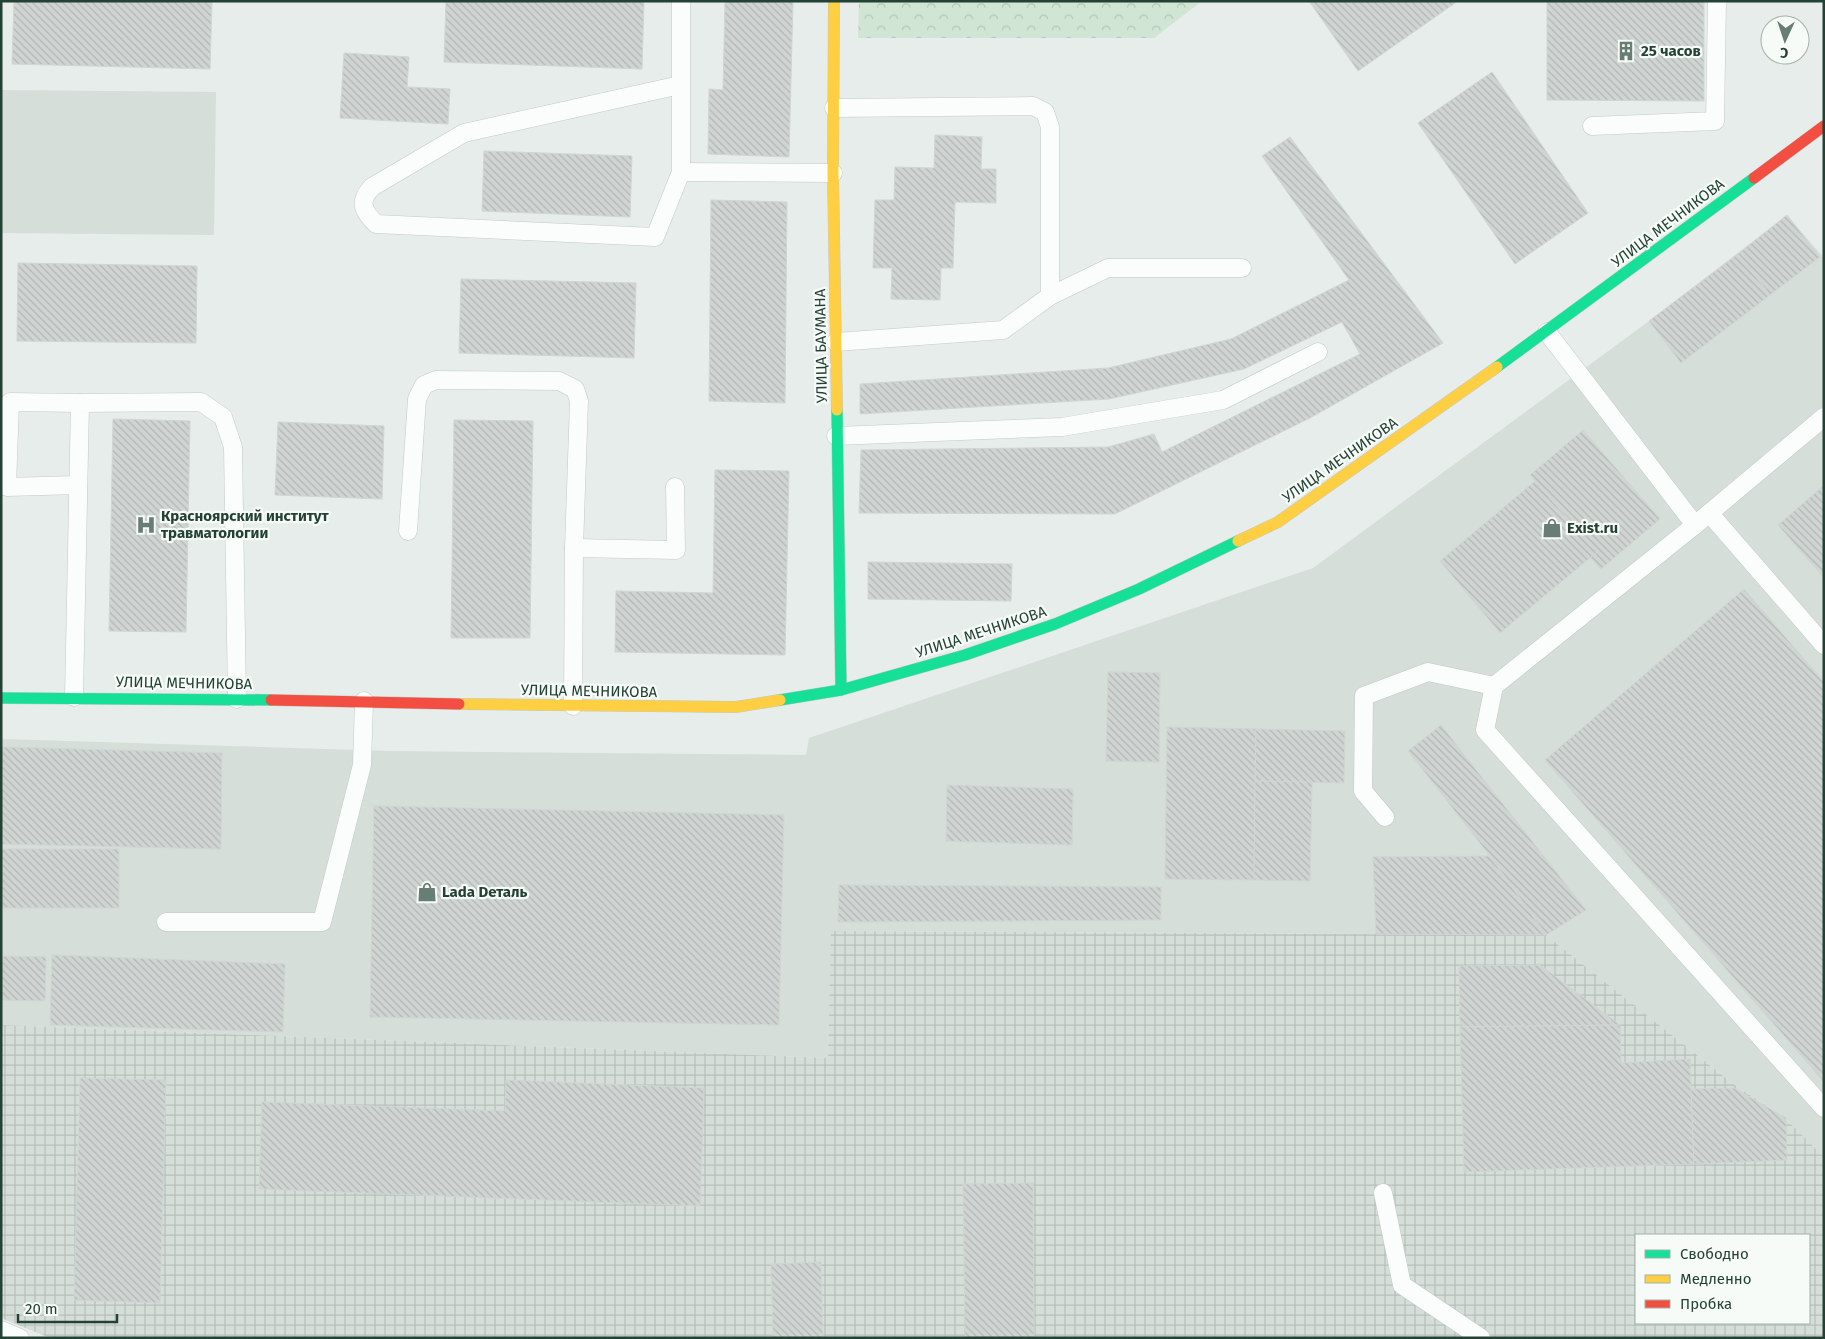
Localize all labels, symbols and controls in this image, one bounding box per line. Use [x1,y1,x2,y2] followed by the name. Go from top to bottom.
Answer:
[1760,15,1810,65] north arrow
[1615,40,1637,62] building icon: 25 часов
[1641,42,1701,60] place label: 25 часов
[1780,44,1789,61] text: С
[1608,175,1728,271] street label: УЛИЦА МЕЧНИКОВА
[811,288,831,403] street label: УЛИЦА БАУМАНА
[1279,413,1401,506] street label: УЛИЦА МЕЧНИКОВА
[161,507,330,542] place label: Красноярский институт травматологии
[135,514,157,536] hospital icon: Красноярский институт травматологии
[1541,517,1563,539] shop icon: Exist.ru
[1567,519,1618,537] place label: Exist.ru
[913,602,1049,662] street label: УЛИЦА МЕЧНИКОВА
[116,673,253,693] street label: УЛИЦА МЕЧНИКОВА
[521,681,658,701] street label: УЛИЦА МЕЧНИКОВА
[416,881,438,903] shop icon: Lada Dеталь
[442,883,527,901] place label: Lada Dеталь
[1635,1234,1810,1324] legend
[1680,1245,1749,1263] text: Свободно
[1680,1270,1752,1288] text: Медленно
[18,1292,116,1324] scale bar
[1680,1295,1732,1313] text: Пробка
[25,1300,58,1318] text: 20 m

